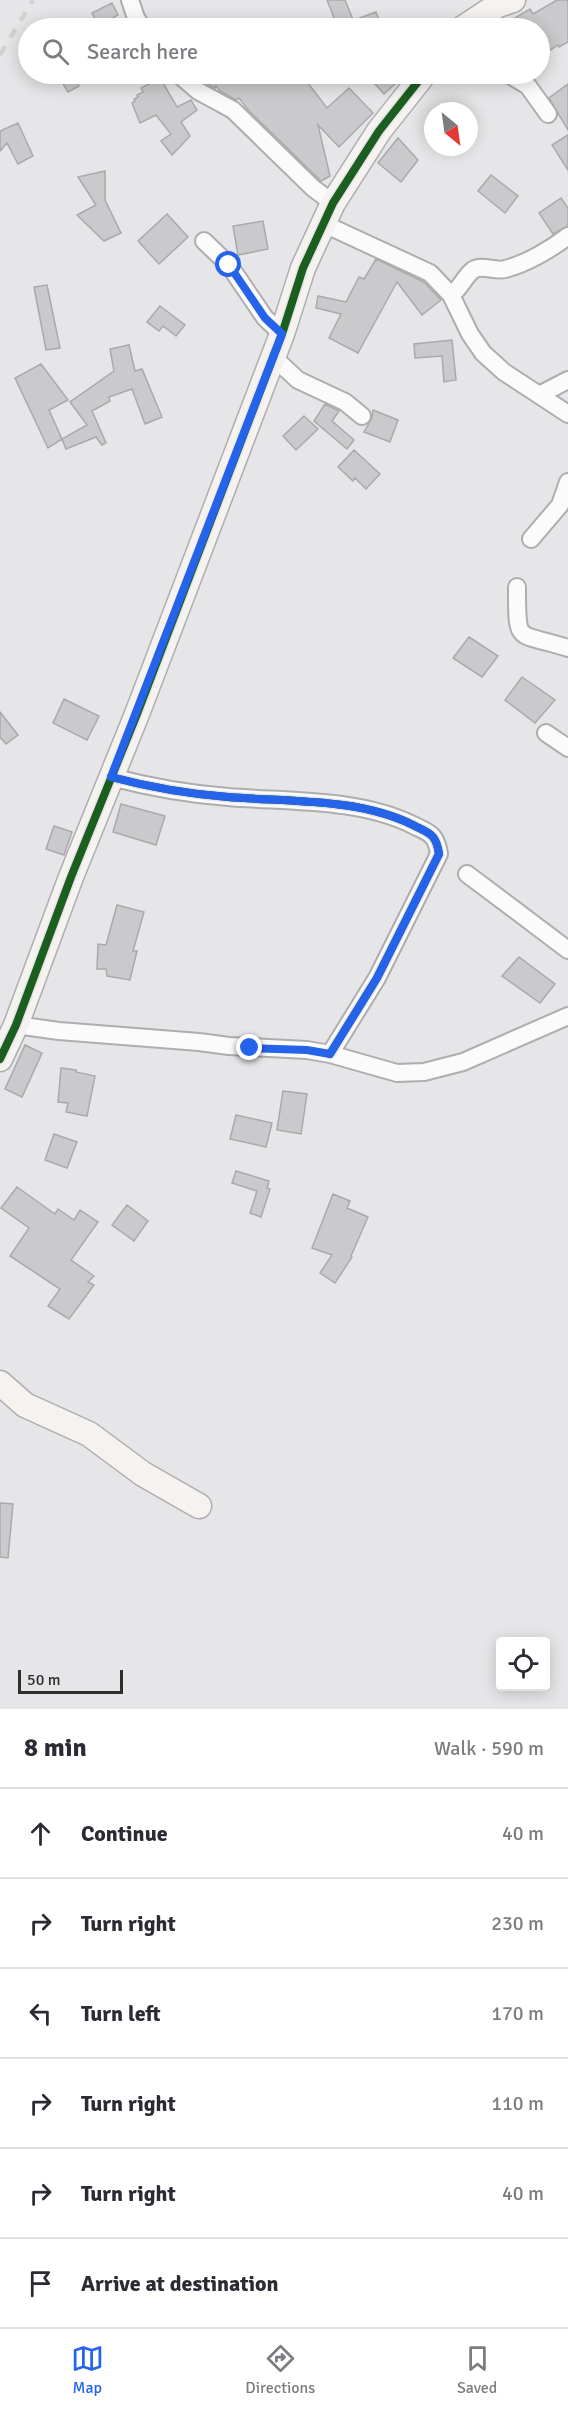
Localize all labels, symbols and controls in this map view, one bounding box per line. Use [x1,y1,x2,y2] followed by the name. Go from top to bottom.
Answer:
[18,18,550,84] search box
[39,35,72,68] icon: search
[87,38,198,65] text: Search here
[424,102,478,156] north arrow
[215,251,241,277] route start
[236,1034,262,1060] route end
[496,1637,550,1691] map controls
[496,1637,550,1691] button: locate
[18,1667,123,1694] scale bar
[27,1670,61,1690] text: 50 m
[24,1732,87,1764] text: 8 min
[434,1736,544,1761] text: Walk · 590 m
[24,1817,57,1850] icon: ahead
[81,1820,168,1847] text: Continue
[502,1821,544,1846] text: 40 m
[24,1907,57,1940] icon: right
[81,1910,176,1937] text: Turn right
[491,1911,544,1936] text: 230 m
[24,1997,57,2030] icon: left
[81,2000,161,2027] text: Turn left
[491,2001,544,2026] text: 170 m
[24,2087,57,2120] icon: right
[81,2090,176,2117] text: Turn right
[491,2091,544,2116] text: 110 m
[24,2177,57,2210] icon: right
[81,2180,176,2207] text: Turn right
[502,2181,544,2206] text: 40 m
[24,2267,57,2300] icon: arrive
[81,2270,278,2297] text: Arrive at destination
[71,2342,104,2398] tab: Map
[245,2342,315,2398] tab: Directions
[457,2342,497,2398] tab: Saved

